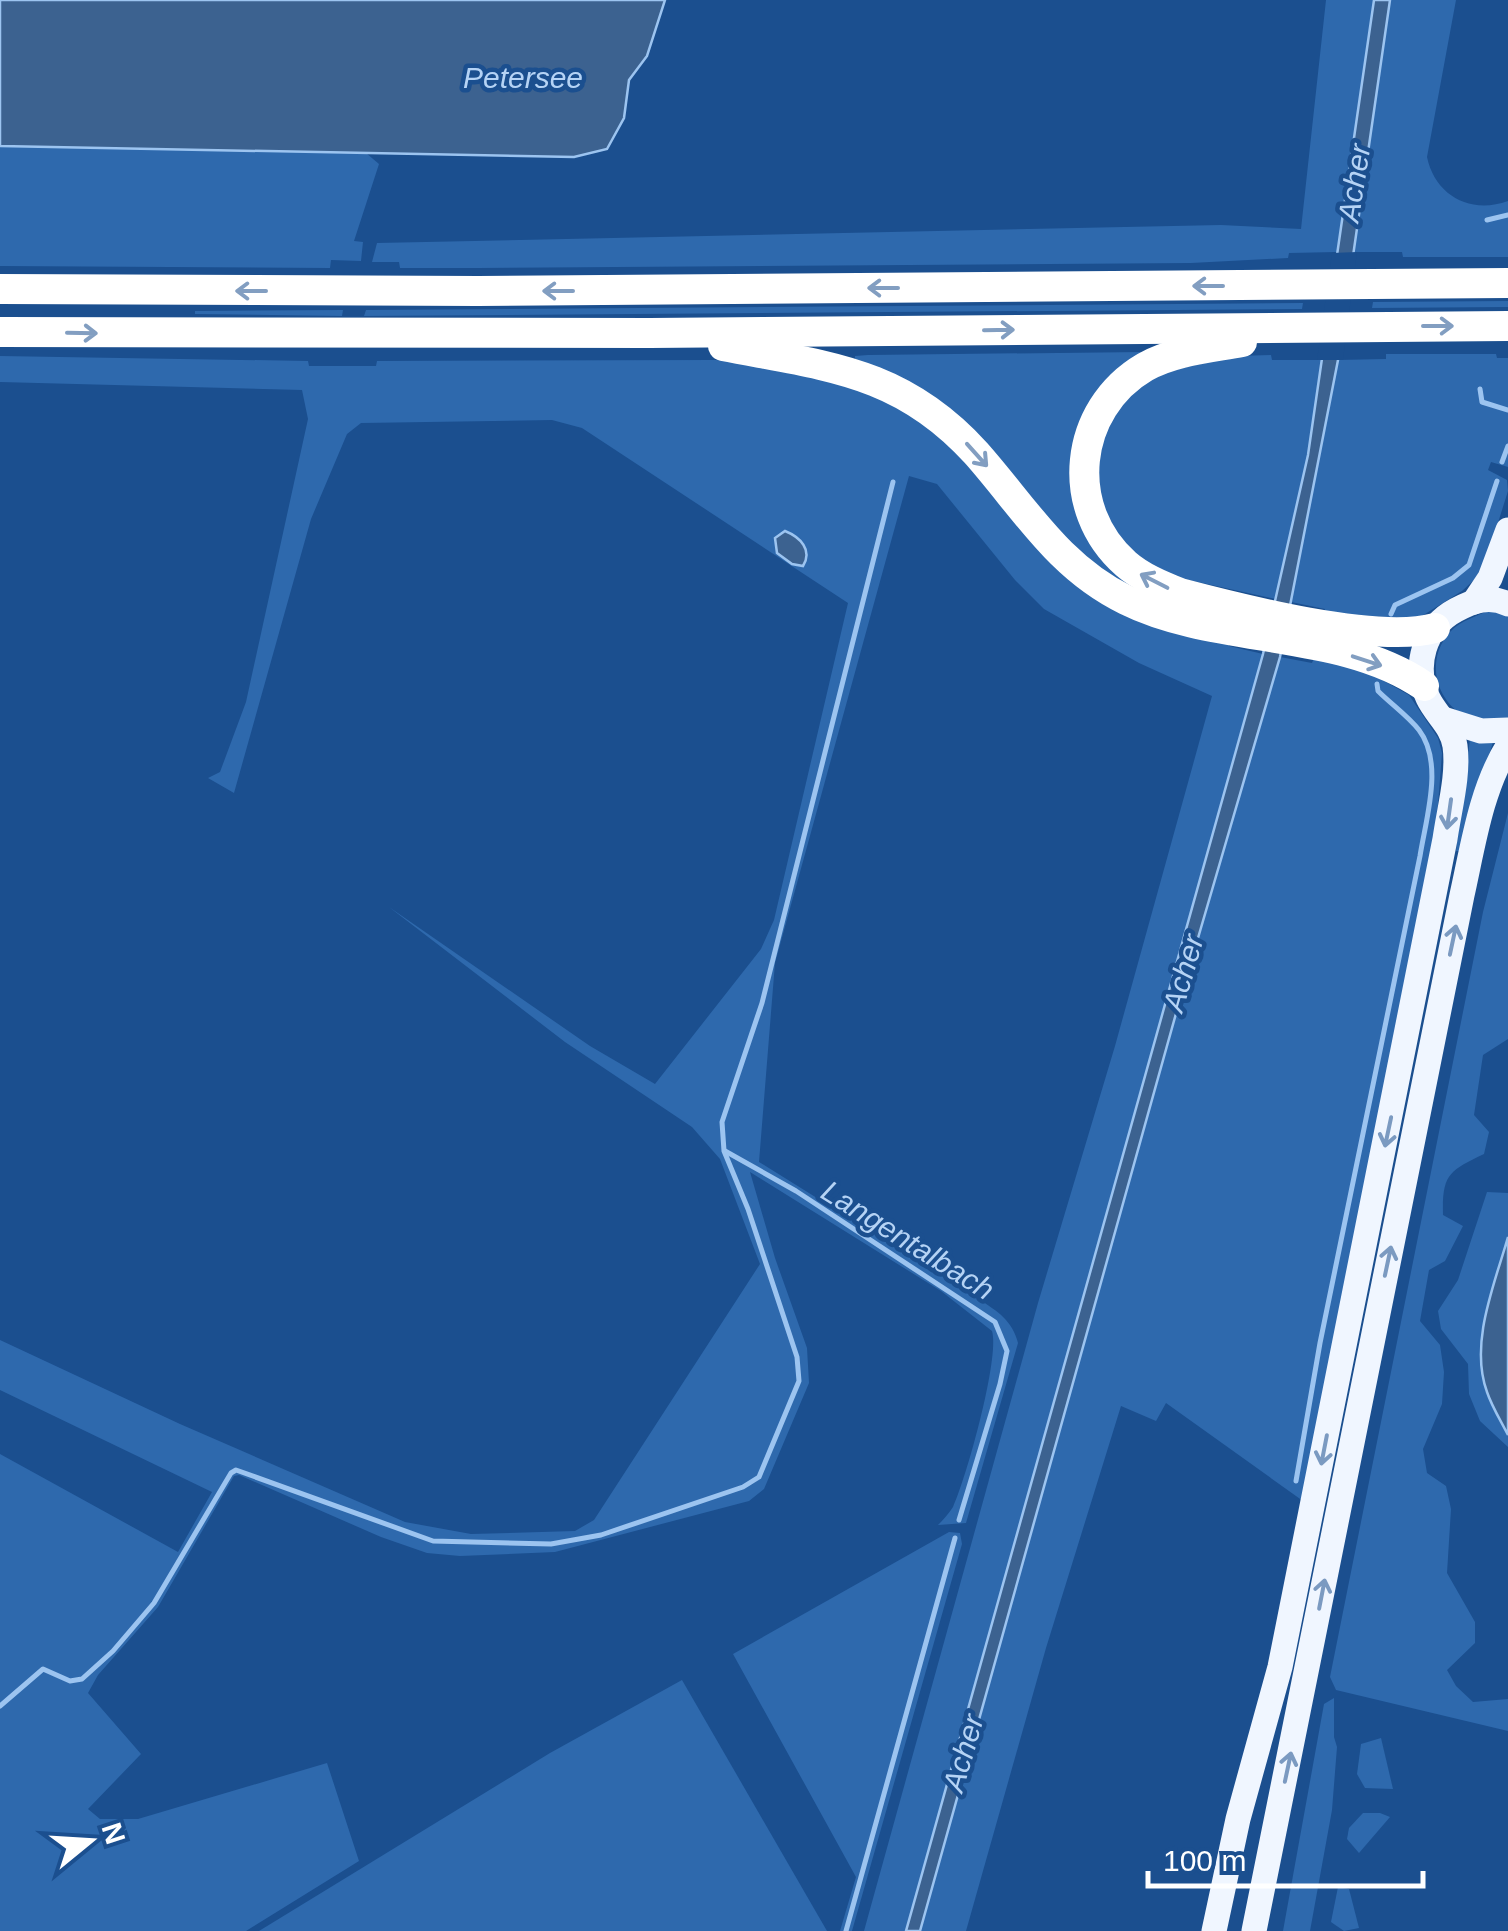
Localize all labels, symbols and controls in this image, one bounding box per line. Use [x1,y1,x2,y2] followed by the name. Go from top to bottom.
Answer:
[463,61,583,94] water label: Petersee
[1331,141,1377,226] water label: Acher
[1192,276,1224,296] one-way arrow
[867,278,900,298] one-way arrow
[235,282,268,300] one-way arrow
[542,282,574,300] one-way arrow
[1422,317,1454,336] one-way arrow
[982,320,1014,340] one-way arrow
[64,324,97,342] one-way arrow
[965,442,988,467] one-way arrow
[1140,571,1170,590] one-way arrow
[1351,653,1382,671] one-way arrow
[1439,797,1457,829] one-way arrow
[1445,924,1464,956] one-way arrow
[1156,930,1210,1017] water label: Acher
[1378,1115,1397,1147] one-way arrow
[816,1174,1000,1306] water label: Langentalbach
[1380,1246,1399,1278] one-way arrow
[1313,1433,1332,1465] one-way arrow
[1314,1579,1333,1611] one-way arrow
[936,1710,990,1797] water label: Acher
[1279,1752,1298,1784] one-way arrow
[40,1791,140,1891] north arrow
[95,1819,131,1848] text: N
[1148,1826,1423,1888] scale bar
[1163,1844,1246,1877] text: 100 m

